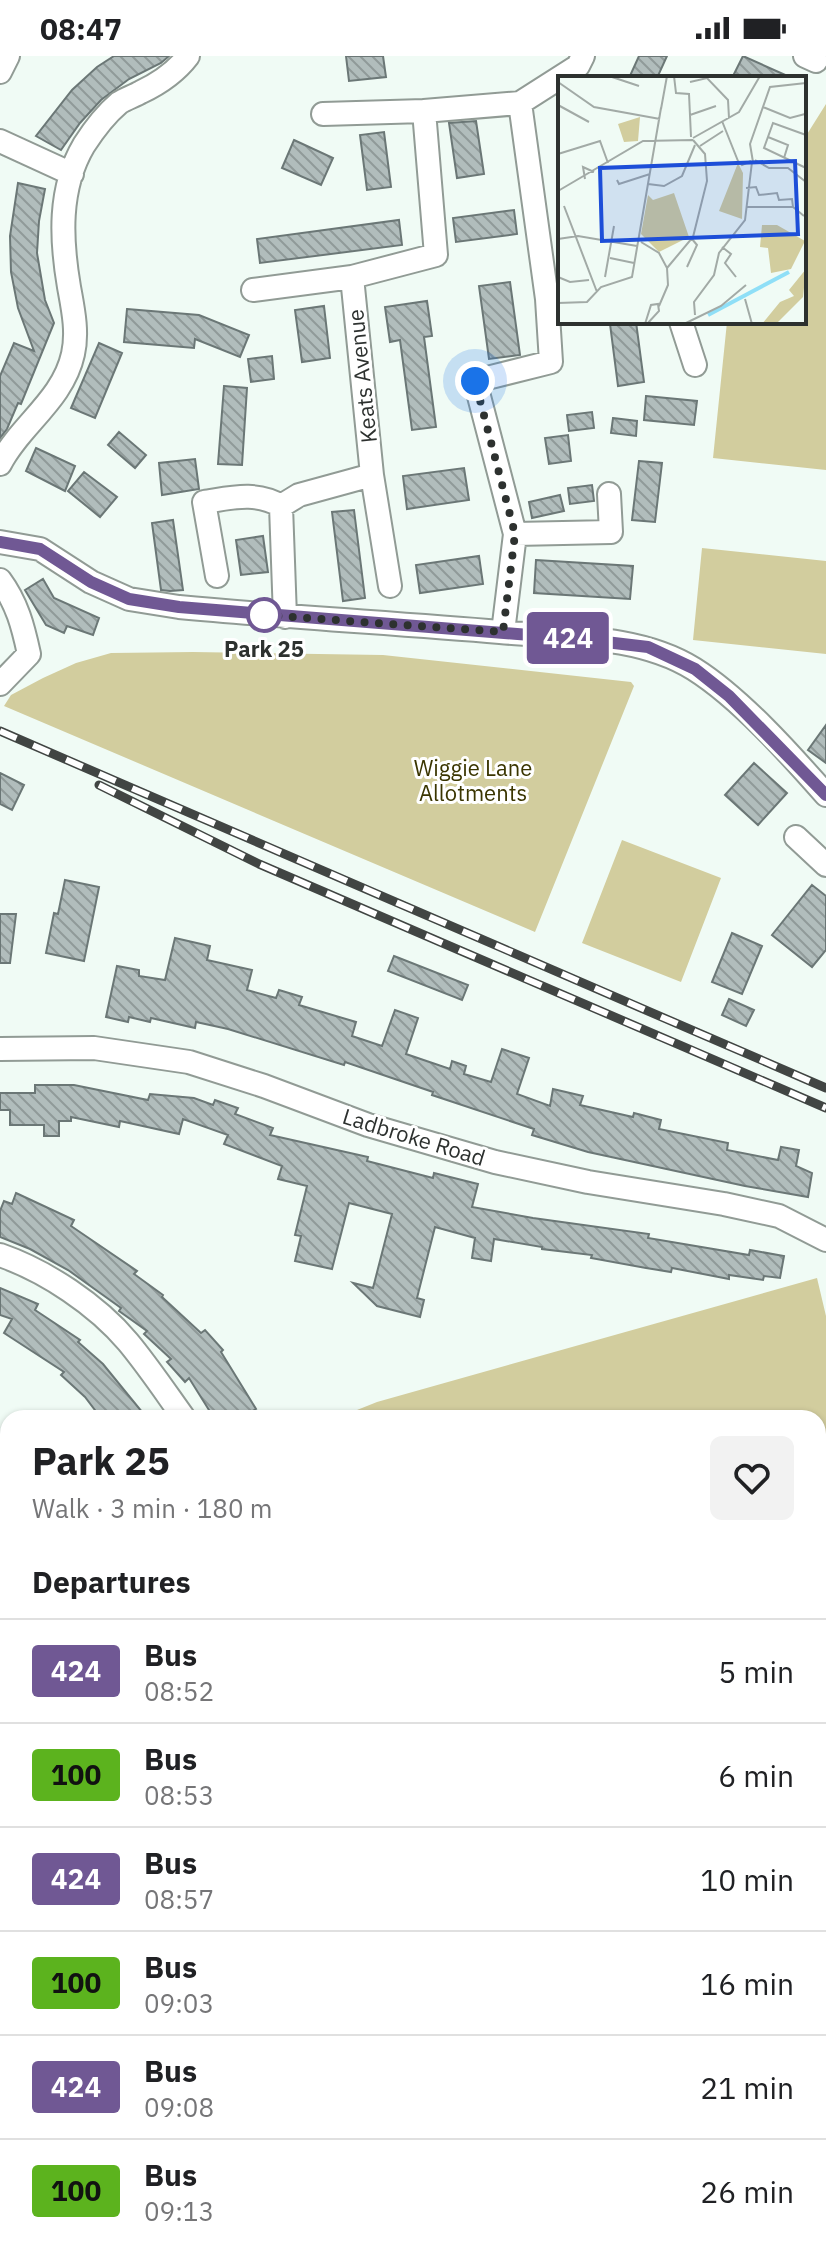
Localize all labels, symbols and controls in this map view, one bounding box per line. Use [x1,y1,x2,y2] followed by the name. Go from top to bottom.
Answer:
[40,9,122,48] text: 08:47
[558,76,806,324] inset map
[340,308,383,444] street label: Keats Avenue
[455,361,495,401] your location
[247,598,281,632] marker: Park 25
[522,612,614,664] line badge: 424
[543,619,593,656] text: 424
[224,634,304,663] place label: Park 25
[414,753,532,807] park label: Wiggie Lane Allotments
[339,1101,489,1172] street label: Ladbroke Road
[32,1436,170,1485] text: Park 25
[710,1436,794,1520] button: heart
[32,1491,272,1525] text: Walk · 3 min · 180 m
[32,1562,191,1601] text: Departures
[144,1635,197,1674] text: Bus
[51,1652,101,1689] text: 424
[718,1652,794,1691] text: 5 min
[144,1674,214,1708] text: 08:52
[144,1739,197,1778] text: Bus
[51,1756,101,1793] text: 100
[718,1756,794,1795] text: 6 min
[144,1778,214,1812] text: 08:53
[144,1843,197,1882] text: Bus
[51,1860,101,1897] text: 424
[700,1860,794,1899] text: 10 min
[144,1882,214,1916] text: 08:57
[144,1947,197,1986] text: Bus
[51,1964,101,2001] text: 100
[700,1964,794,2003] text: 16 min
[144,1986,214,2020] text: 09:03
[144,2051,197,2090] text: Bus
[51,2068,101,2105] text: 424
[700,2068,794,2107] text: 21 min
[144,2090,214,2124] text: 09:08
[144,2155,197,2194] text: Bus
[51,2172,101,2209] text: 100
[700,2172,794,2211] text: 26 min
[144,2194,214,2228] text: 09:13

